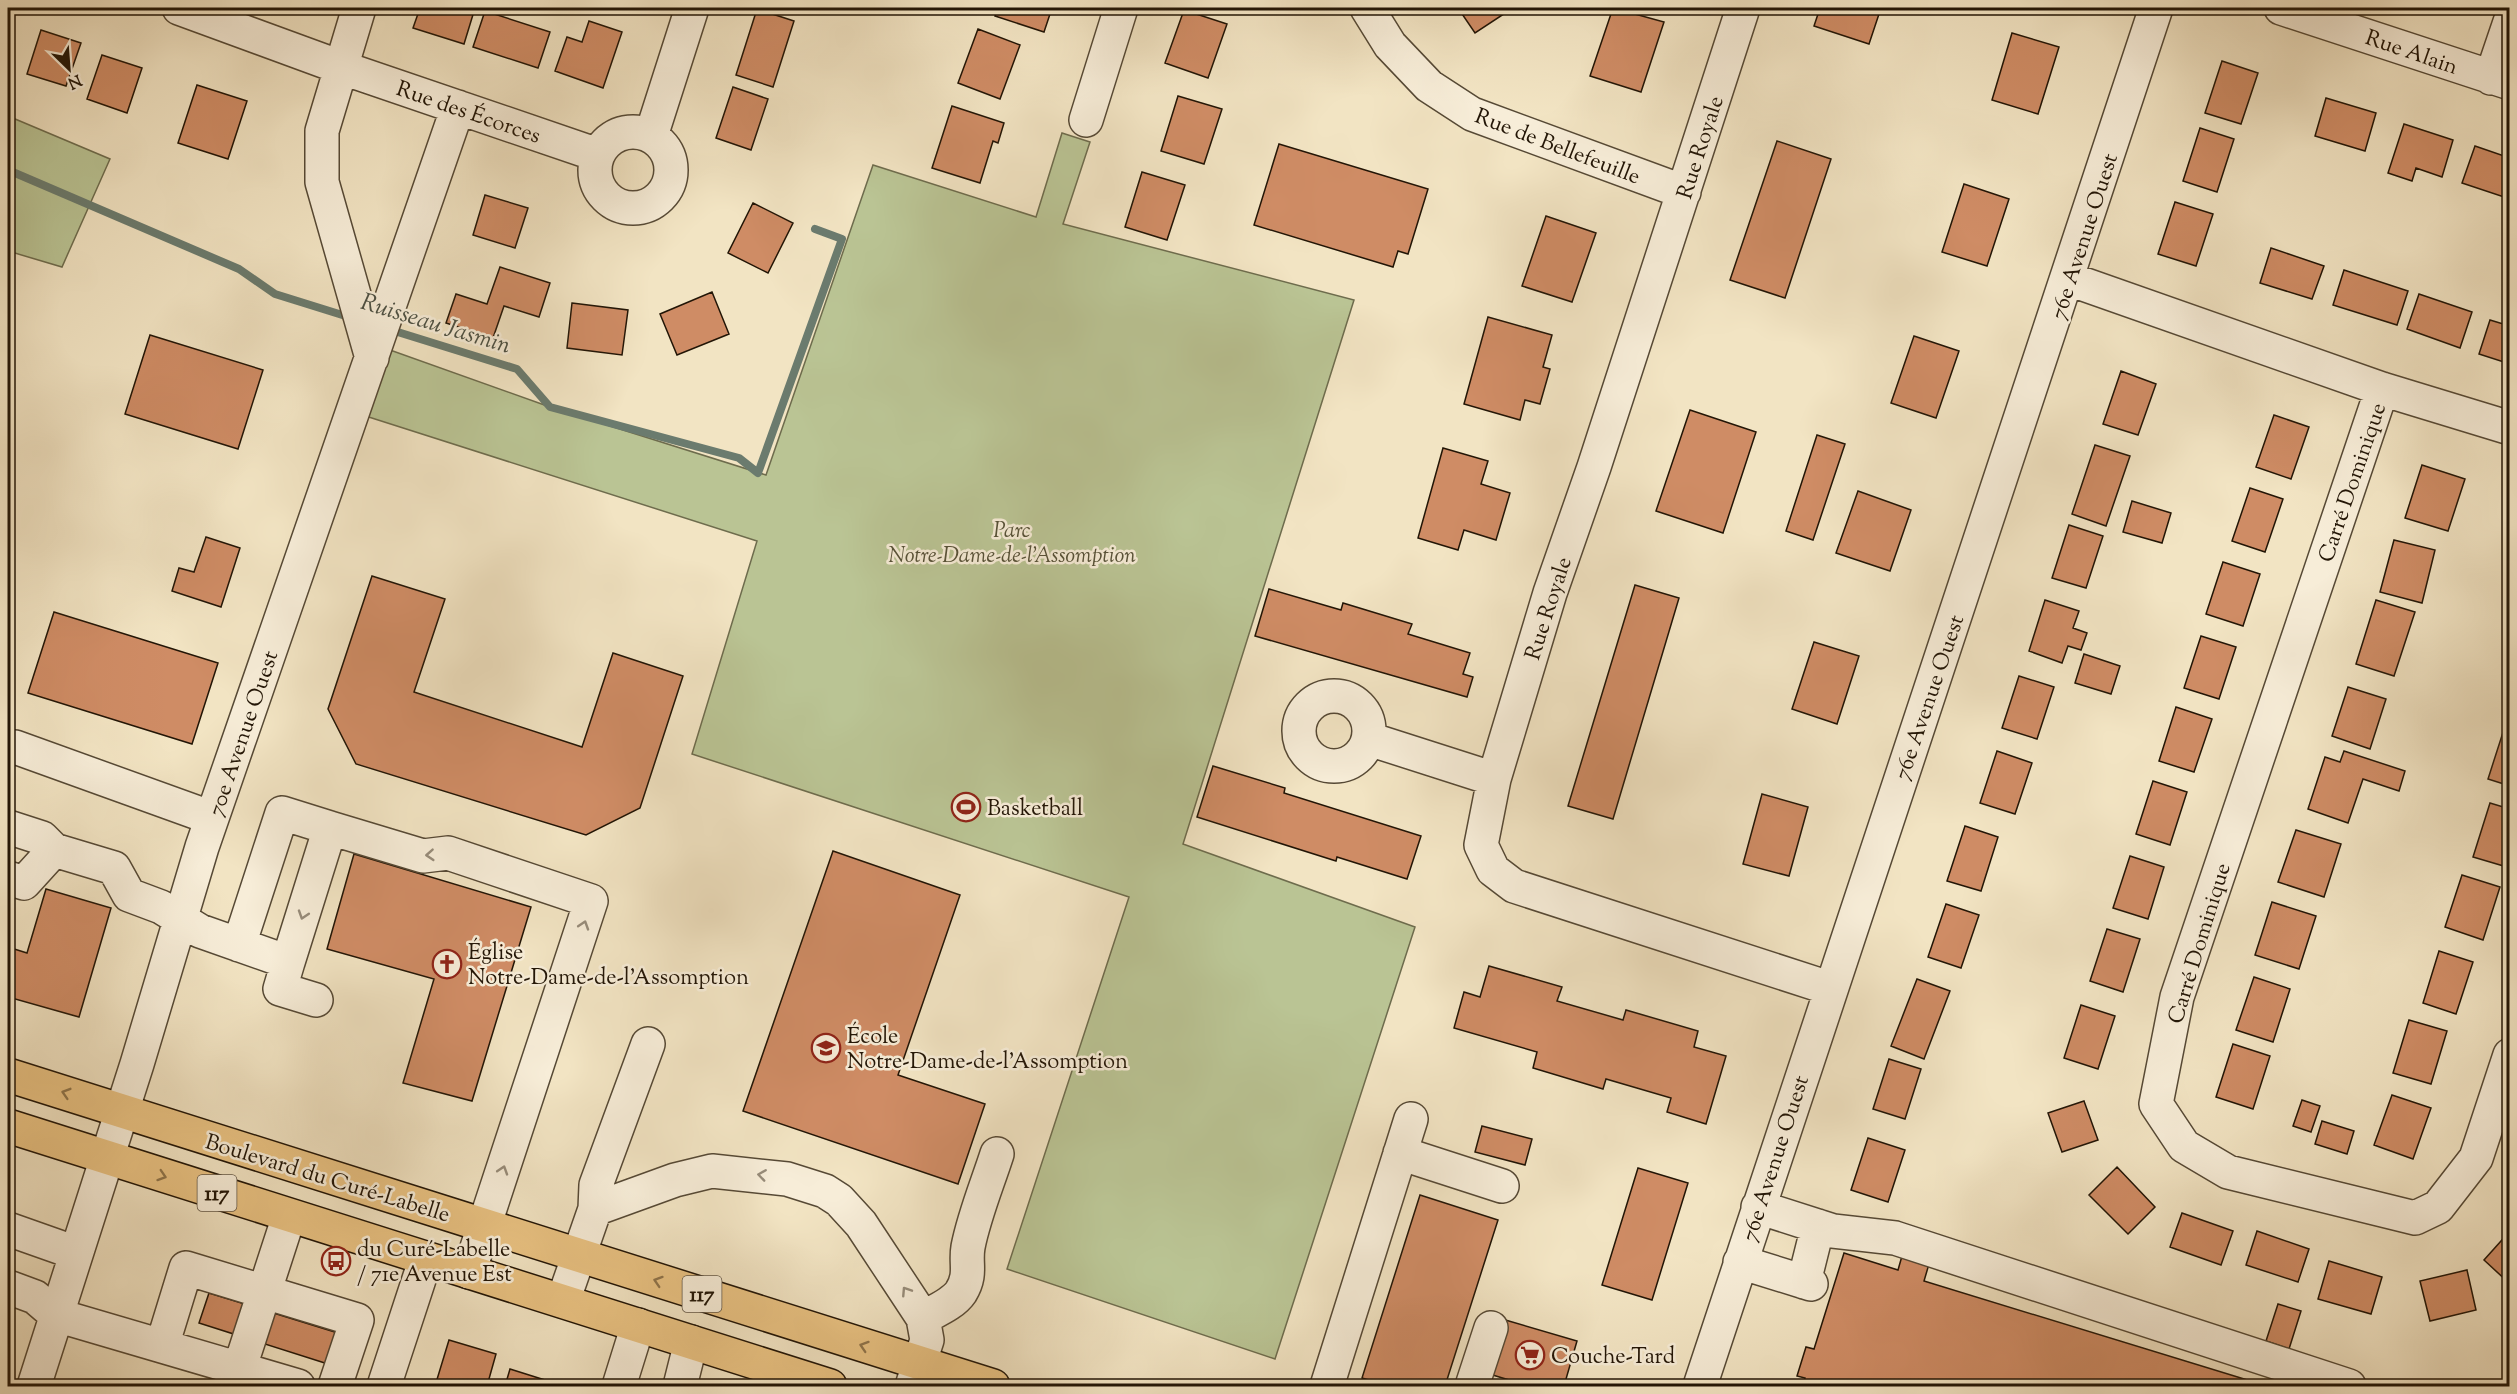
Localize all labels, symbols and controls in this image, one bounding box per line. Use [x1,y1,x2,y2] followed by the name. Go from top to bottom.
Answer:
[2360,23,2462,85] street label: Rue Alain
[39,39,99,99] north arrow
[63,67,85,94] text: N
[391,73,545,154] street label: Rue des Écorces
[1670,92,1734,204] street label: Rue Royale
[1470,102,1644,194] street label: Rue de Bellefeuille
[2044,149,2128,324] street label: 76e Avenue Ouest
[356,286,515,364] water label: Ruisseau Jasmin
[2312,399,2396,567] street label: Carré Dominique
[888,516,1136,573] park label: Parc Notre-Dame-de-l'Assomption
[1518,553,1582,665] street label: Rue Royale
[1888,611,1974,785] street label: 76e Avenue Ouest
[202,646,288,821] street label: 70e Avenue Ouest
[950,791,982,823] sports icon: Basketball
[987,794,1083,826] place label: Basketball
[425,848,434,861] one-way arrow
[2161,859,2241,1028] street label: Carré Dominique
[298,909,310,920] one-way arrow
[576,920,589,931] one-way arrow
[468,937,749,995] place label: Église Notre-Dame-de-l'Assomption
[431,948,463,980] church icon: Église Notre-Dame-de-l'Assomption
[847,1021,1128,1079] place label: École Notre-Dame-de-l'Assomption
[810,1032,842,1064] school or university icon: École Notre-Dame-de-l'Assomption
[1735,1071,1819,1246] street label: 76e Avenue Ouest
[61,1088,72,1100] one-way arrow
[201,1127,453,1232] street label: Boulevard du Curé-Labelle
[495,1165,508,1176] one-way arrow
[156,1168,167,1181] one-way arrow
[758,1169,767,1182] one-way arrow
[198,1175,236,1211] road number: 117
[357,1235,512,1292] place label: du Curé-Labelle / 71e Avenue Est
[320,1245,352,1277] bus stop icon: du Curé-Labelle / 71e Avenue Est
[653,1275,664,1288] one-way arrow
[682,1276,722,1312] road number: 117
[903,1286,914,1297] one-way arrow
[1514,1339,1546,1371] supermarket icon: Couche-Tard
[859,1341,870,1353] one-way arrow
[1551,1342,1675,1374] place label: Couche-Tard

